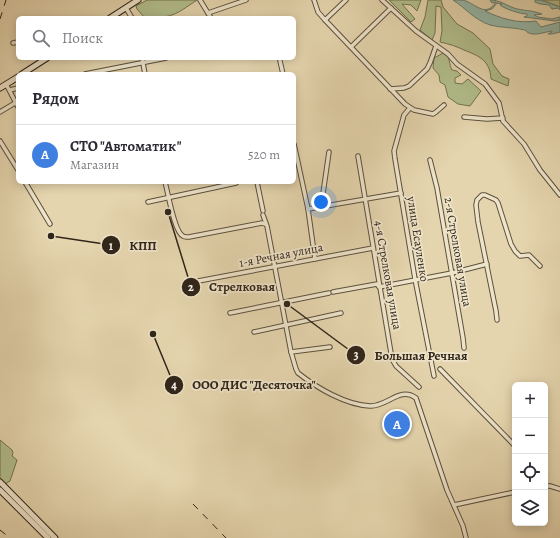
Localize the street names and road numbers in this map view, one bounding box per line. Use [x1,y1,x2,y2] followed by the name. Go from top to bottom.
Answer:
[403,194,433,283] street label: улица Есауленко
[440,196,476,308] street label: 2-я Стрелковая улица
[371,219,406,331] street label: 4-я Стрелковая улица
[238,239,325,271] street label: 1-я Речная улица

